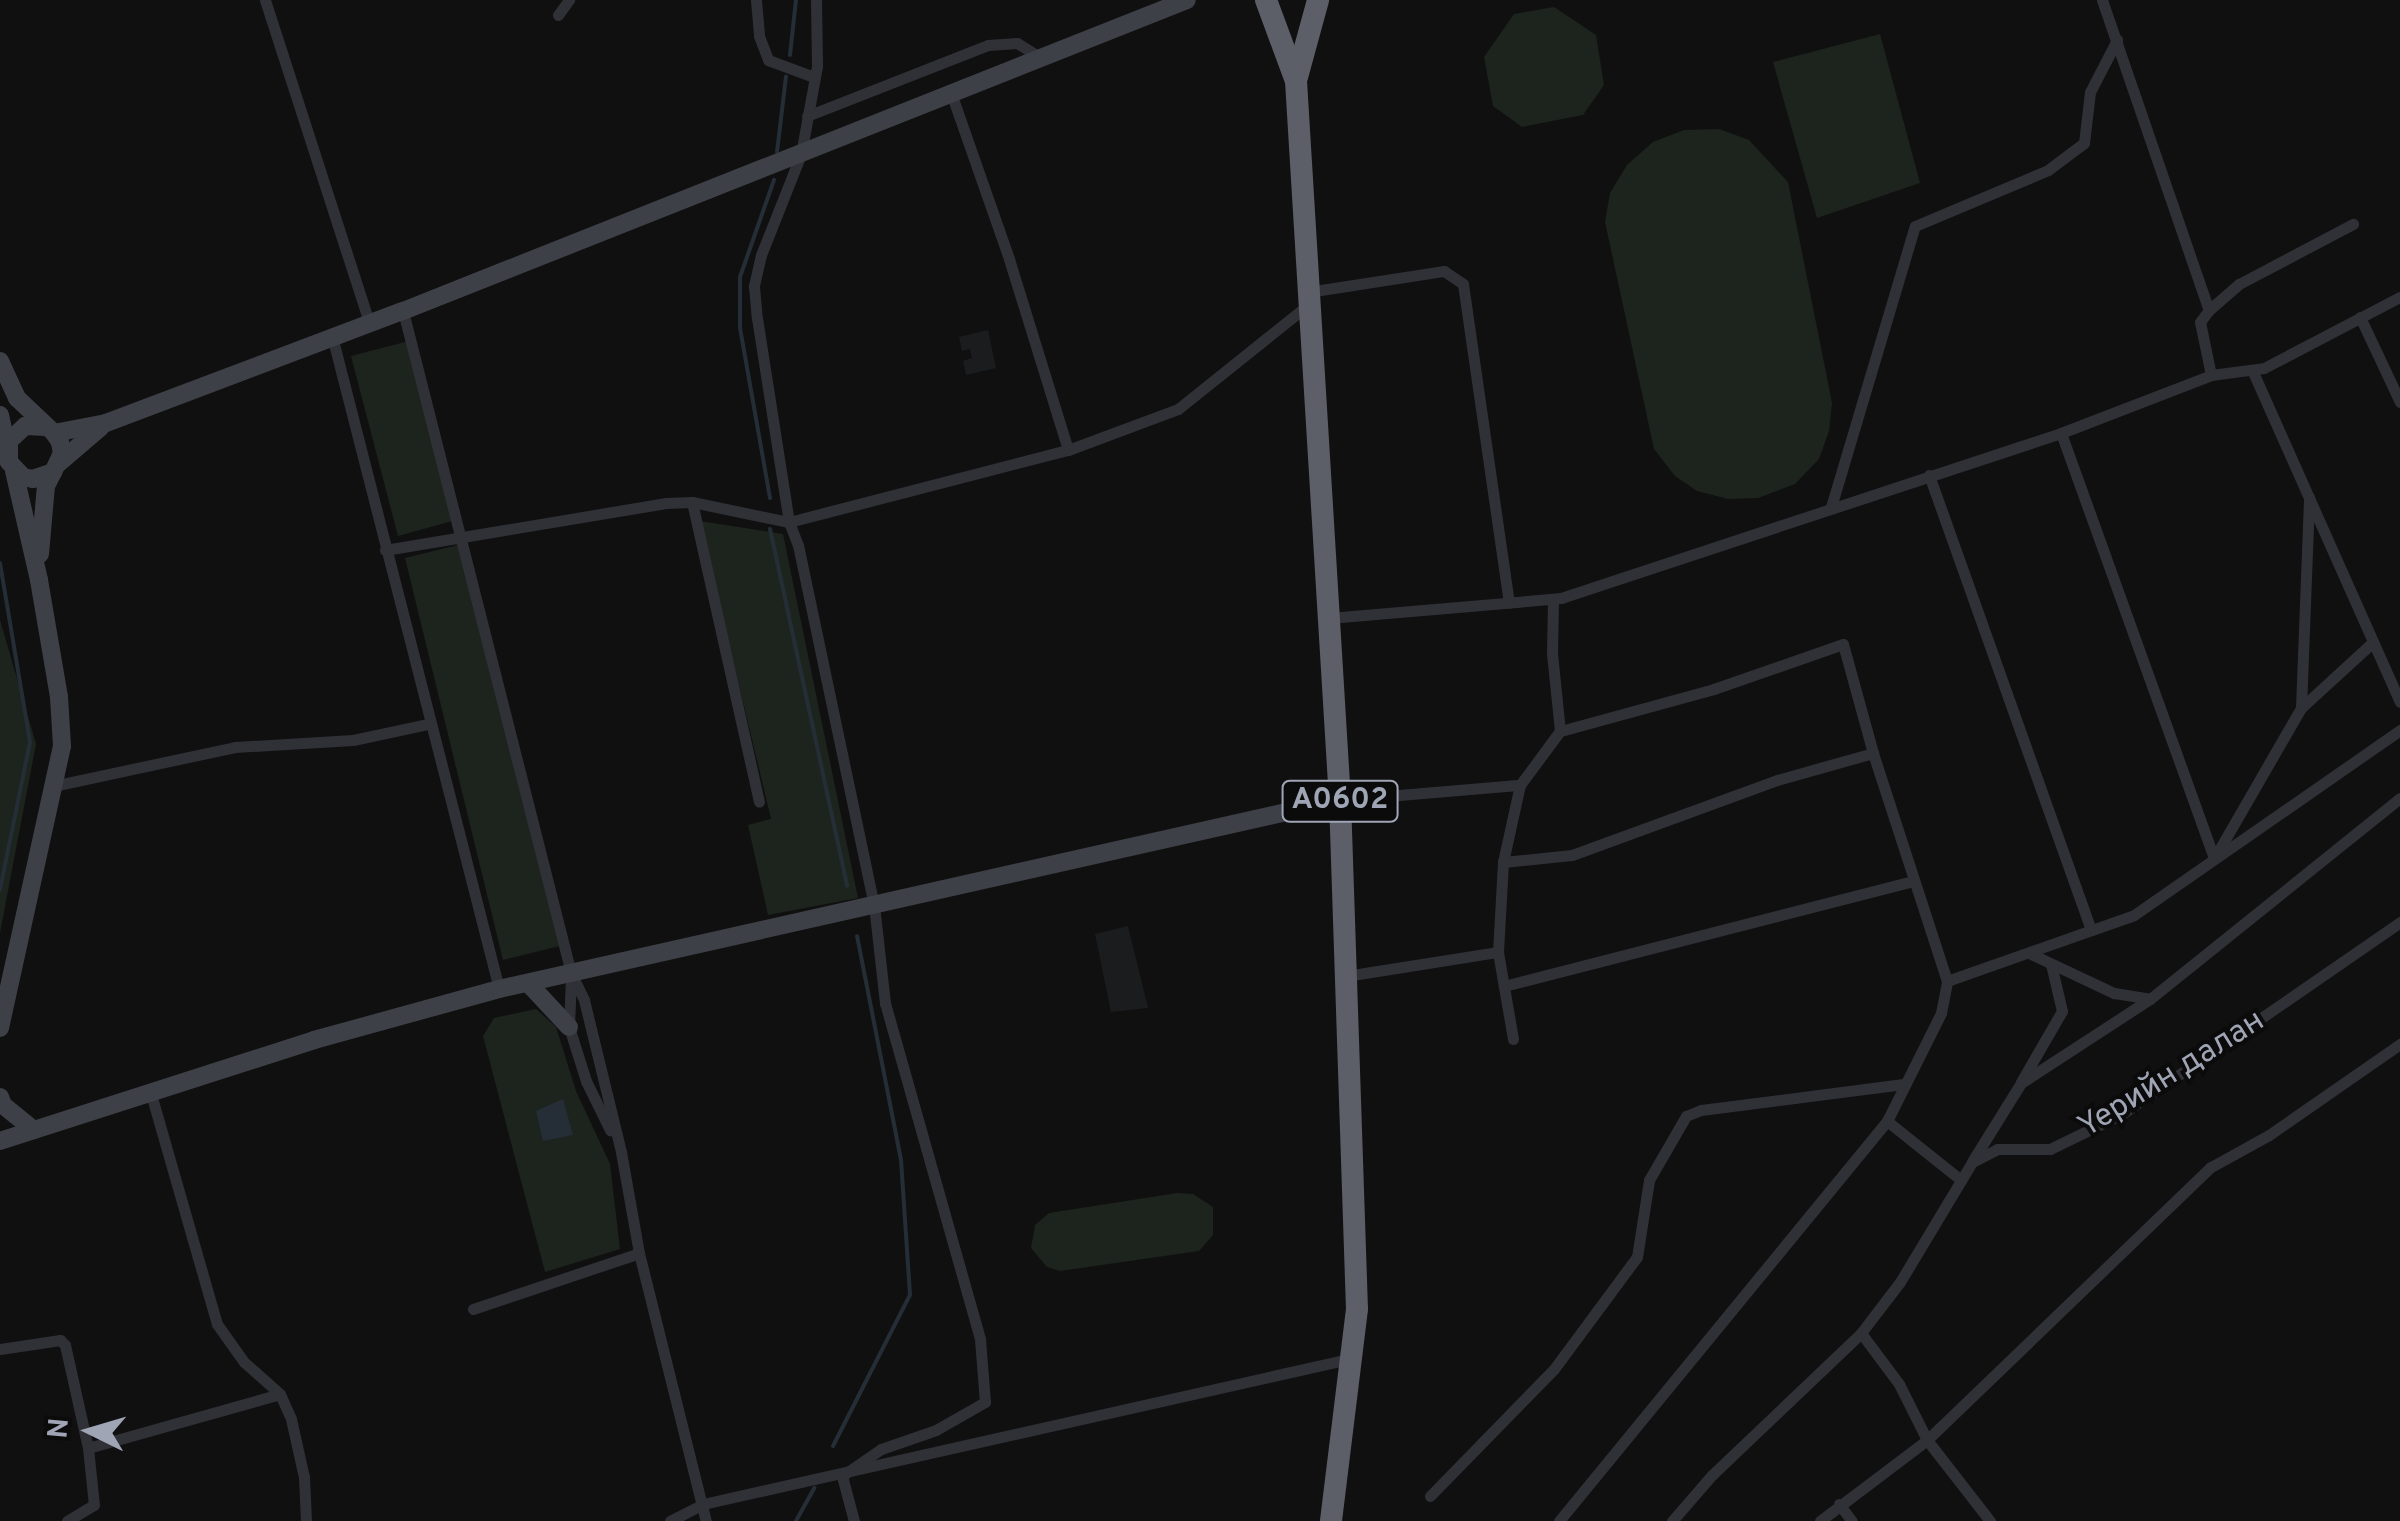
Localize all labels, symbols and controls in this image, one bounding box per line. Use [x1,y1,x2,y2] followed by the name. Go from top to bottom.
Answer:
[1280,776,1400,826] road number: A0602
[2072,1003,2272,1147] street label: Үерийн далан
[40,1381,140,1481] north arrow
[41,1417,79,1440] text: N

